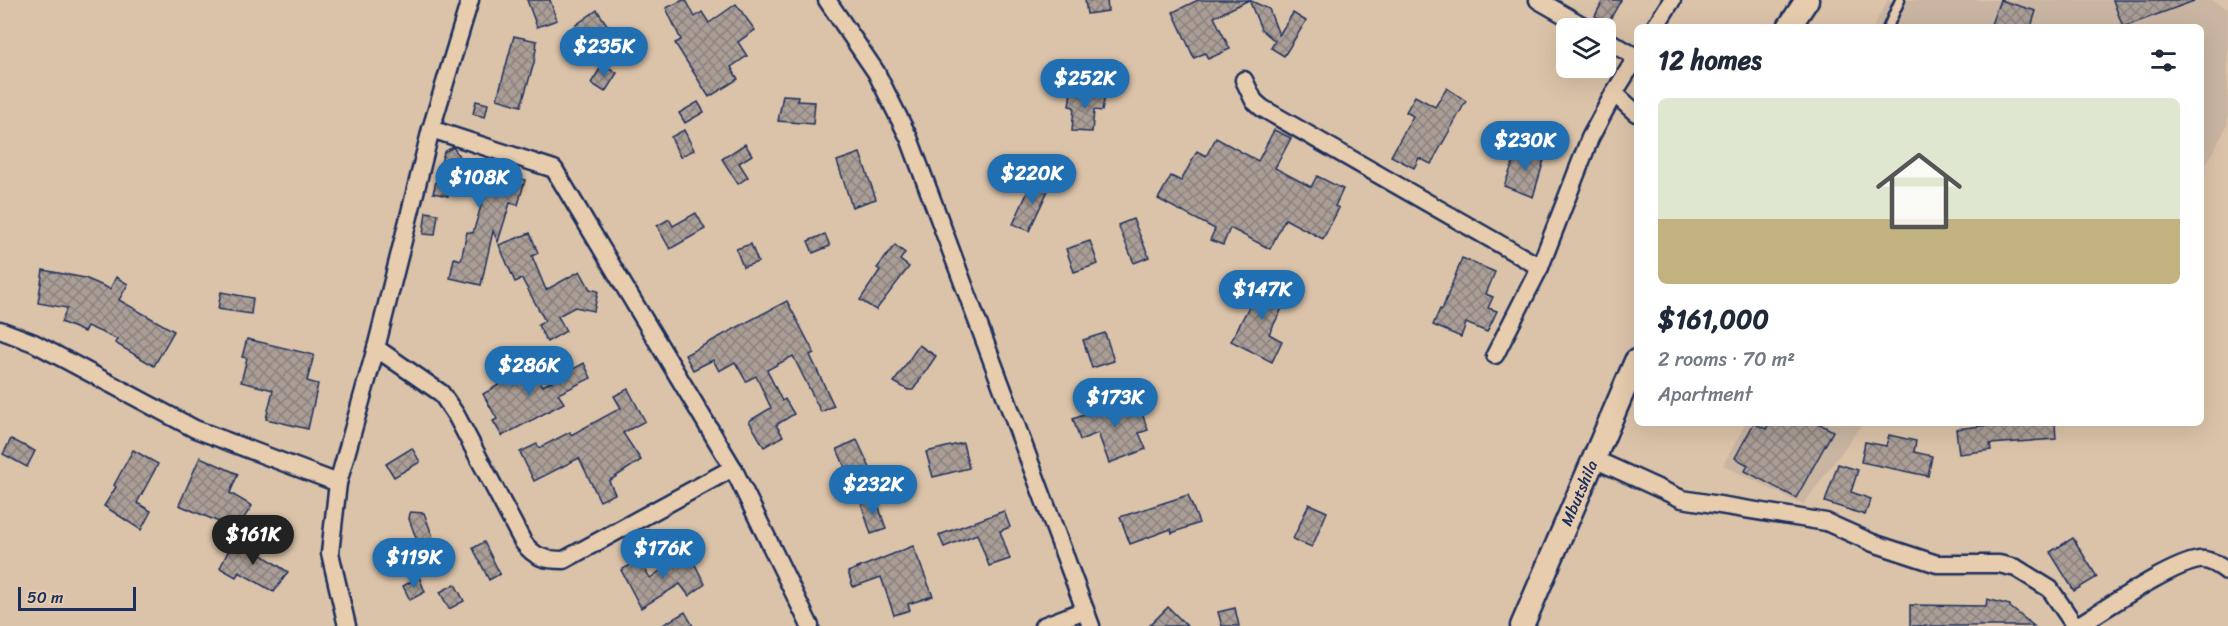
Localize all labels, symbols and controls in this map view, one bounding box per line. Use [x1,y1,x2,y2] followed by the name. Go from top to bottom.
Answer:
[1556,18,1616,78] map controls
[1556,18,1616,78] button: layers
[562,27,646,78] pin: $235K
[574,29,634,64] text: $235K
[1658,37,1762,83] text: 12 homes
[2147,44,2180,77] icon: filters
[1043,59,1127,110] pin: $252K
[1055,61,1115,96] text: $252K
[1483,121,1567,172] pin: $230K
[1495,123,1555,158] text: $230K
[1865,137,1973,245] icon: home
[990,154,1074,205] pin: $220K
[1001,156,1063,191] text: $220K
[437,158,521,209] pin: $108K
[450,160,508,195] text: $108K
[1220,270,1304,321] pin: $147K
[1233,272,1291,307] text: $147K
[1658,296,1769,342] text: $161,000
[1658,342,1795,377] text: 2 rooms · 70 m²
[487,346,571,397] pin: $286K
[499,348,559,383] text: $286K
[1658,377,1752,412] text: Apartment
[1073,378,1157,429] pin: $173K
[1087,380,1143,415] text: $173K
[1552,455,1606,531] street label: Mbutshila
[831,465,915,516] pin: $232K
[843,467,903,502] text: $232K
[211,515,295,566] pin: $161K
[226,517,280,552] text: $161K
[621,529,705,580] pin: $176K
[635,531,691,566] text: $176K
[372,538,456,589] pin: $119K
[386,540,442,575] text: $119K
[27,583,63,612] text: 50 m
[18,584,136,612] scale bar

